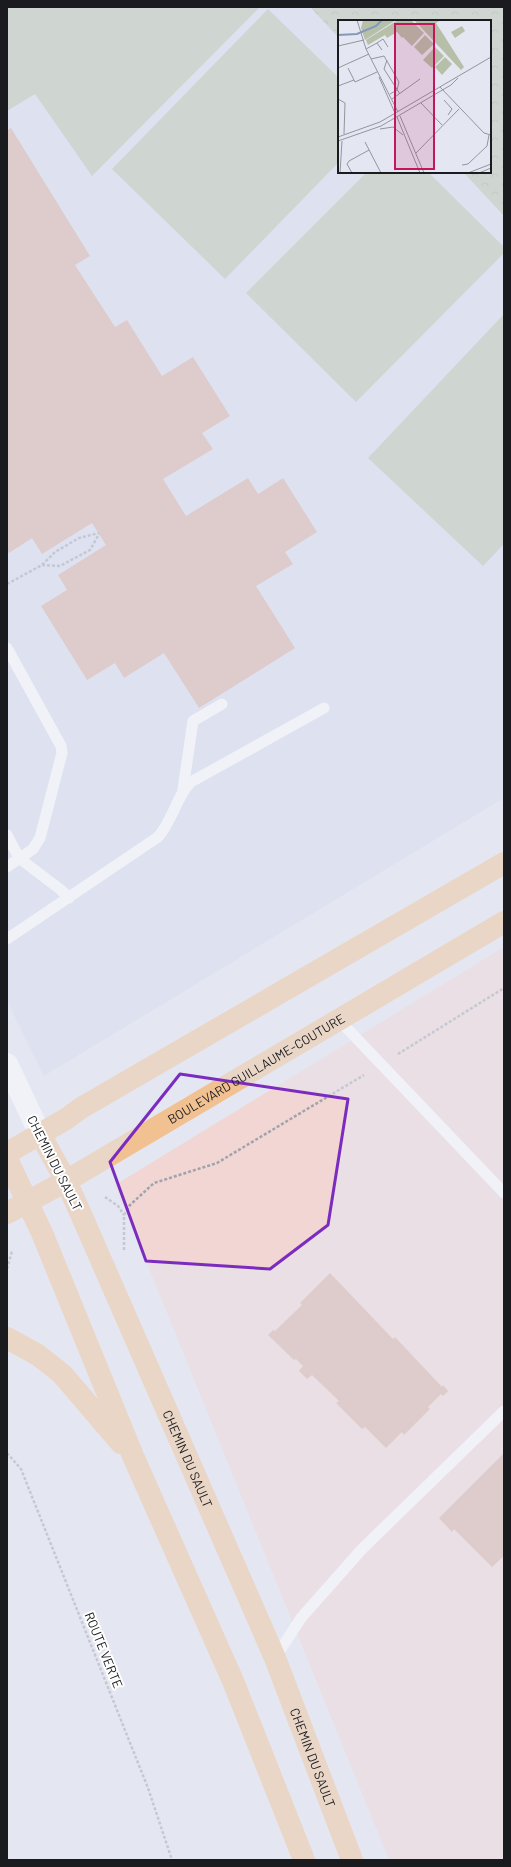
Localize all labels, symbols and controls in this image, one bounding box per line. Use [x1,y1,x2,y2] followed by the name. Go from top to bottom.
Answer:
[338,20,491,173] inset map
[165,1010,348,1127] street label: BOULEVARD GUILLAUME-COUTURE
[24,1113,86,1213] street label: CHEMIN DU SAULT
[160,1407,216,1510] street label: CHEMIN DU SAULT
[81,1610,127,1691] street label: ROUTE VERTE
[287,1706,339,1809] street label: CHEMIN DU SAULT

